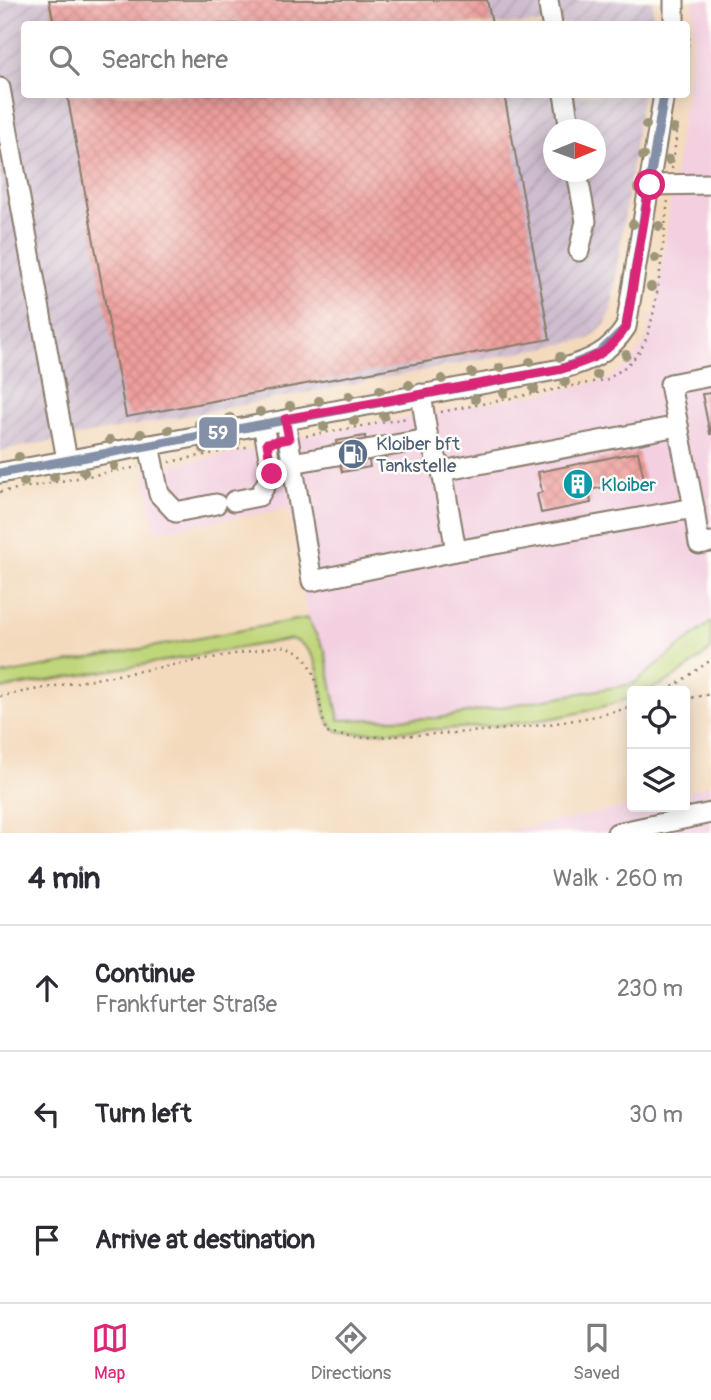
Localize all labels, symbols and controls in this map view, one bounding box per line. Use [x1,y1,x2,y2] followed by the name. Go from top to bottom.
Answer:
[21,21,690,98] search box
[45,41,83,79] icon: search
[101,44,228,76] text: Search here
[543,119,606,182] north arrow
[634,169,665,200] route start
[198,416,238,449] line badge: 59
[208,421,228,445] text: 59
[376,432,460,478] place label: Kloiber bft Tankstelle
[336,437,370,471] fuel station icon: Kloiber bft Tankstelle
[256,458,287,489] route end
[561,467,595,501] building icon: Kloiber
[601,473,656,497] place label: Kloiber
[627,686,690,812] map controls
[627,686,690,749] button: locate
[627,749,690,812] button: layers
[28,860,101,897] text: 4 min
[553,864,683,893] text: Walk · 260 m
[95,958,195,990] text: Continue
[28,969,66,1007] icon: ahead
[617,974,683,1003] text: 230 m
[95,990,277,1019] text: Frankfurter Straße
[28,1095,66,1133] icon: left
[95,1098,191,1130] text: Turn left
[629,1100,683,1129] text: 30 m
[28,1221,66,1259] icon: arrive
[95,1224,315,1256] text: Arrive at destination
[91,1319,129,1385] tab: Map
[311,1319,391,1385] tab: Directions
[573,1319,620,1385] tab: Saved

